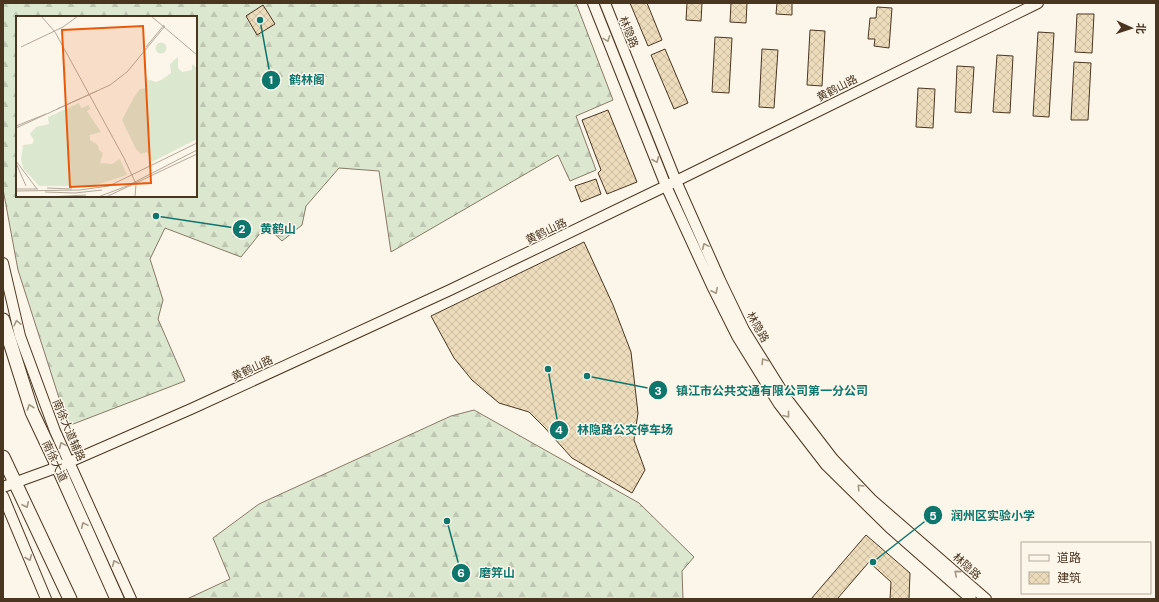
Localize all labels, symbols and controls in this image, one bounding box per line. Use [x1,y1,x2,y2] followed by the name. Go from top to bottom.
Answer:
[1111,8,1151,48] north arrow
[616,14,642,50] street label: 林隐路
[16,16,197,197] inset map
[1134,23,1148,34] text: 北
[602,36,610,43] one-way arrow
[261,68,333,92] callout: 鹤林阁
[269,72,273,88] text: 1
[289,72,325,88] text: 鹤林阁
[814,72,860,104] street label: 黄鹤山路
[651,156,659,163] one-way arrow
[523,215,569,247] street label: 黄鹤山路
[232,217,304,241] callout: 黄鹤山
[239,221,246,237] text: 2
[260,221,296,237] text: 黄鹤山
[701,242,709,249] one-way arrow
[710,287,718,294] one-way arrow
[744,309,772,345] street label: 林隐路
[14,320,22,326] one-way arrow
[229,352,275,384] street label: 黄鹤山路
[761,358,769,365] one-way arrow
[648,378,876,402] callout: 镇江市公共交通有限公司第一分公司
[654,383,662,399] text: 3
[676,383,868,399] text: 镇江市公共交通有限公司第一分公司
[50,397,88,463] street label: 南徐大道辅路
[26,403,35,410] one-way arrow
[782,411,789,418] one-way arrow
[549,418,681,442] callout: 林隐路公交停车场
[555,422,563,438] text: 4
[577,422,673,438] text: 林隐路公交停车场
[40,438,70,484] street label: 南徐大道
[59,442,67,449] one-way arrow
[857,484,864,491] one-way arrow
[21,501,29,508] one-way arrow
[923,503,1043,527] callout: 润州区实验小学
[929,508,937,524] text: 5
[951,508,1035,524] text: 润州区实验小学
[81,521,89,529] one-way arrow
[1021,542,1151,594] legend
[950,550,984,582] street label: 林隐路
[1057,550,1081,566] text: 道路
[24,554,32,561] one-way arrow
[112,560,120,568] one-way arrow
[451,561,523,585] callout: 磨笄山
[457,565,465,581] text: 6
[479,565,515,581] text: 磨笄山
[1057,570,1081,586] text: 建筑
[954,571,961,578] one-way arrow

